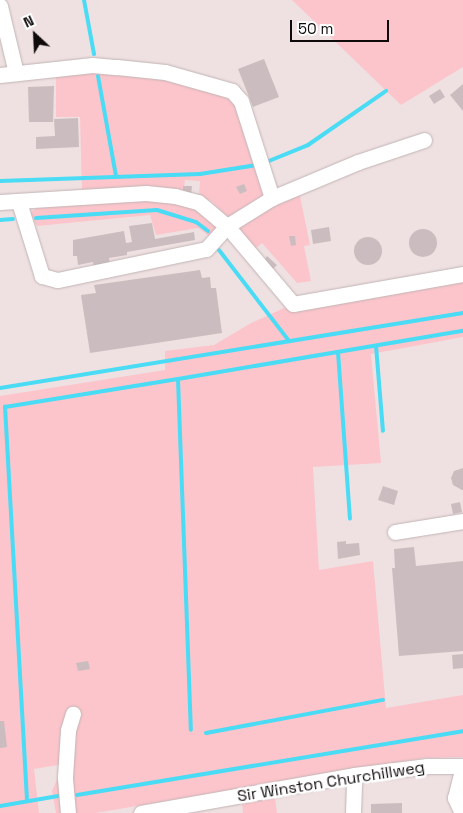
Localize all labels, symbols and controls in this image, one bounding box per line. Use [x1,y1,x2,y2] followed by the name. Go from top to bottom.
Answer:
[10,10,60,60] north arrow
[293,10,392,42] scale bar
[21,11,37,32] text: N
[298,19,333,38] text: 50 m
[236,758,426,806] street label: Sir Winston Churchillweg

